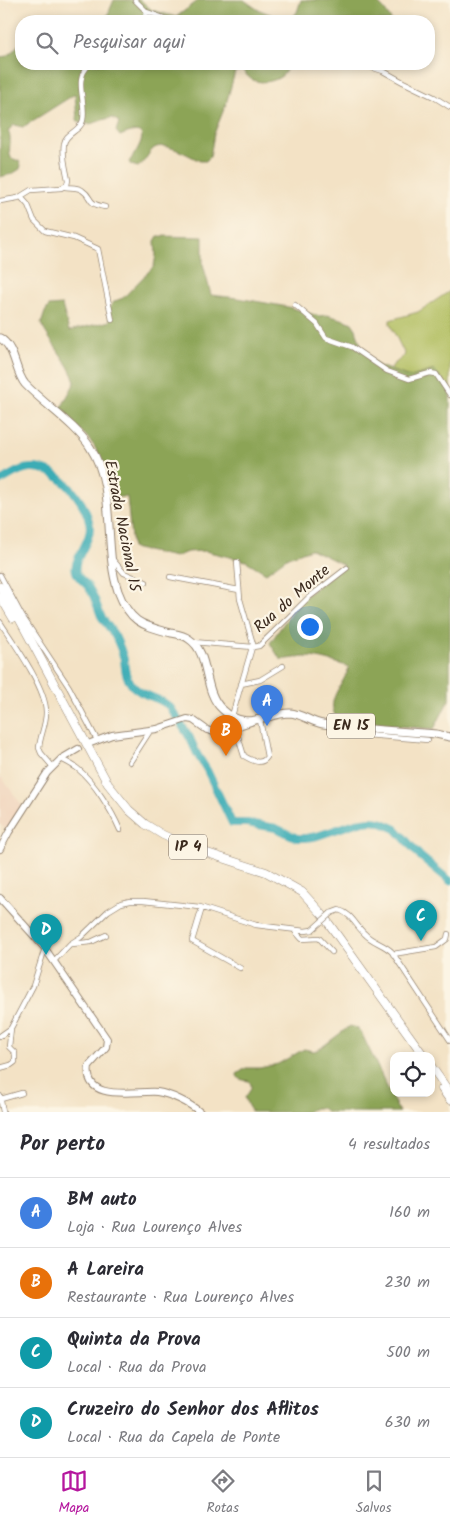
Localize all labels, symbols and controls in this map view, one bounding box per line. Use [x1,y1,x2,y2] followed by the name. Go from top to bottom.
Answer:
[15,15,435,70] search box
[73,28,185,58] text: Pesquisar aqui
[33,29,61,57] icon: search
[97,458,147,595] street label: Estrada Nacional 15
[248,559,336,639] street label: Rua do Monte
[297,614,323,640] your location
[251,685,283,726] pin: A
[327,714,375,738] road number: EN 15
[210,715,242,756] pin: B
[169,834,207,860] road number: IP 4
[405,900,437,941] pin: C
[30,914,62,955] pin: D
[390,1052,435,1097] map controls
[390,1052,435,1097] button: locate
[20,1128,105,1161] text: Por perto
[348,1132,430,1157] text: 4 resultados
[67,1185,137,1215] text: BM auto
[31,1200,41,1225] text: A
[389,1200,430,1225] text: 160 m
[67,1215,242,1240] text: Loja · Rua Lourenço Alves
[67,1255,144,1285] text: A Lareira
[31,1270,41,1295] text: B
[384,1270,430,1295] text: 230 m
[67,1285,294,1310] text: Restaurante · Rua Lourenço Alves
[67,1325,201,1355] text: Quinta da Prova
[31,1340,41,1365] text: C
[386,1340,430,1365] text: 500 m
[67,1355,207,1380] text: Local · Rua da Prova
[67,1395,319,1425] text: Cruzeiro do Senhor dos Aflitos
[31,1410,41,1435] text: D
[385,1410,430,1435] text: 630 m
[67,1425,280,1450] text: Local · Rua da Capela de Ponte
[59,1467,89,1519] tab: Mapa
[206,1467,239,1519] tab: Rotas
[356,1467,392,1519] tab: Salvos

